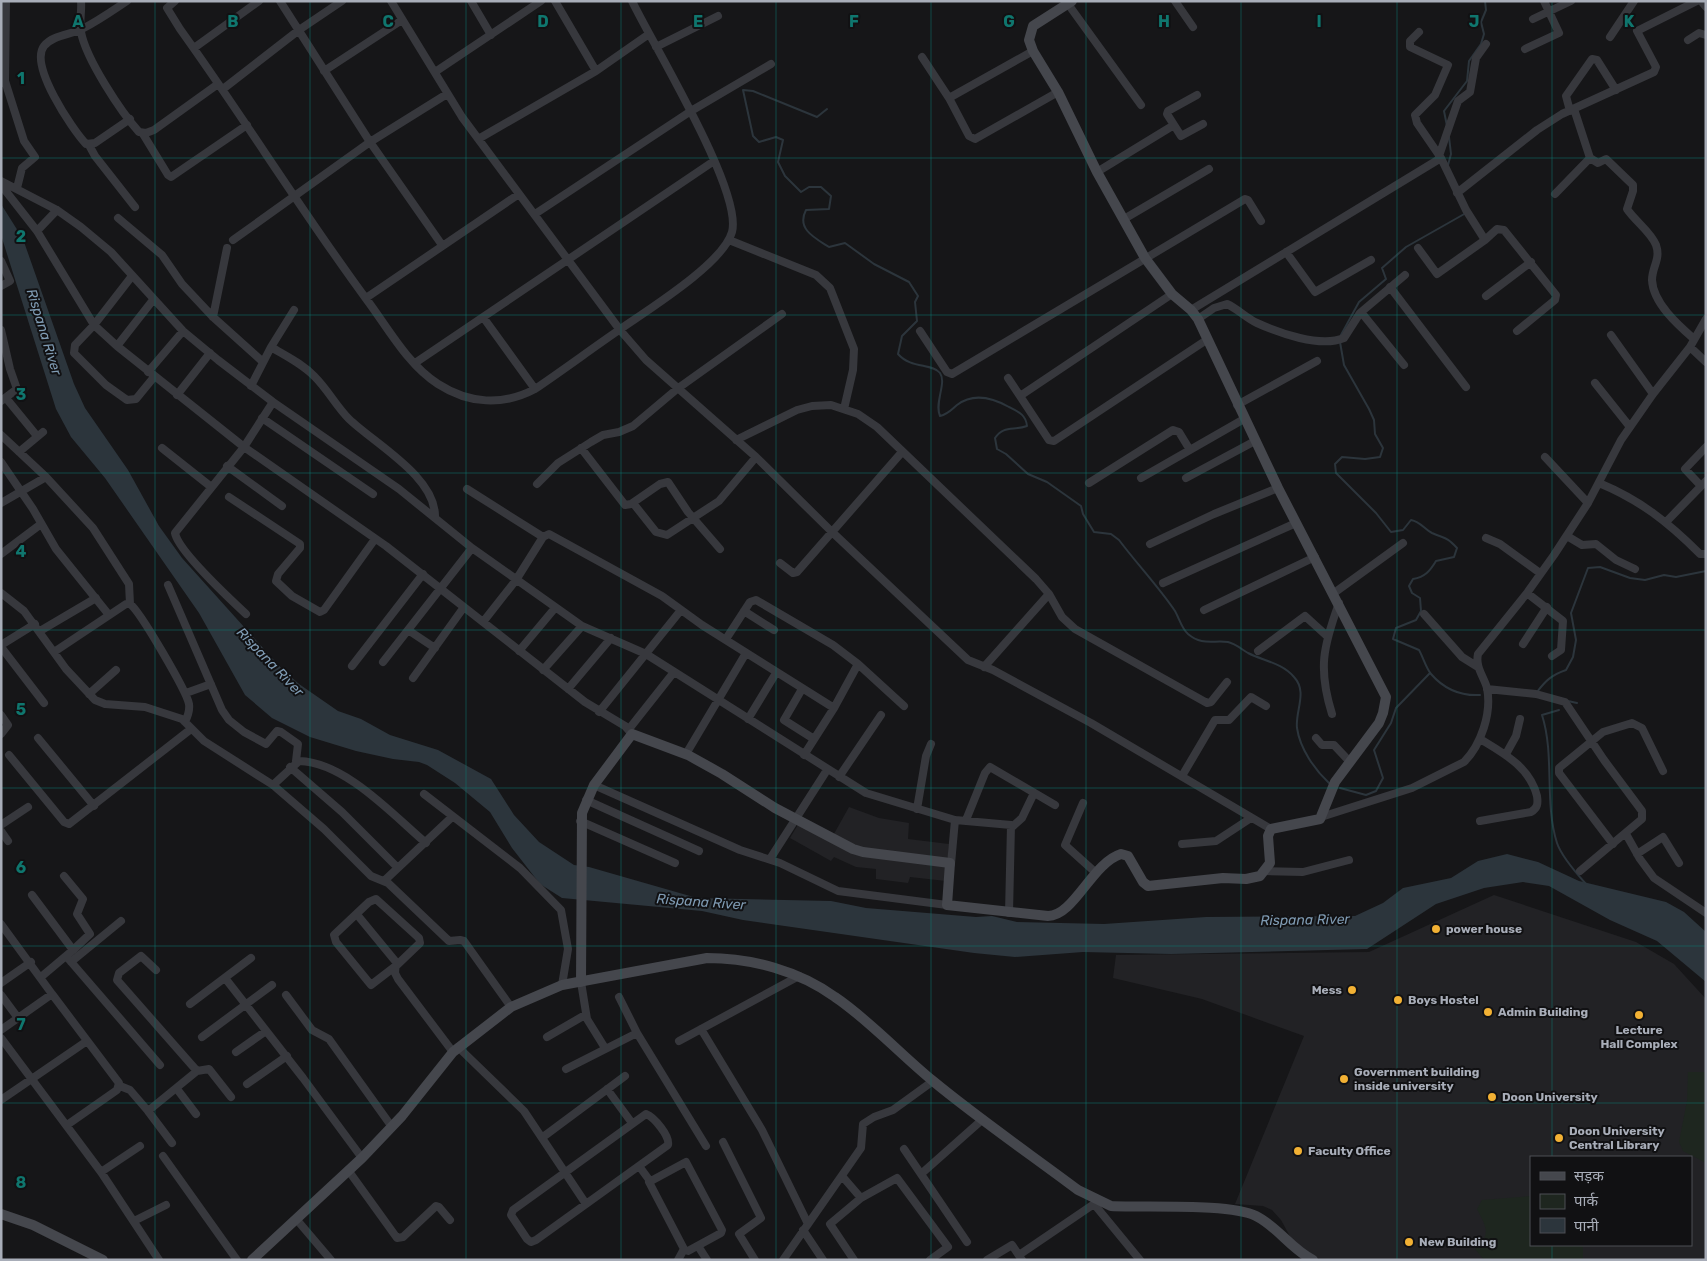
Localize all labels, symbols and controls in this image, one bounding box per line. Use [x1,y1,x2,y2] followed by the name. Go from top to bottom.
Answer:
[72,12,84,31] text: A
[227,12,239,31] text: B
[382,12,394,31] text: C
[537,12,549,31] text: D
[693,12,703,31] text: E
[849,12,859,31] text: F
[1003,12,1015,31] text: G
[1158,12,1170,31] text: H
[1316,12,1322,31] text: I
[1469,12,1479,31] text: J
[1624,12,1635,31] text: K
[17,69,25,88] text: 1
[16,227,26,246] text: 2
[23,287,65,378] water label: Rispana River
[16,385,26,404] text: 3
[16,542,27,561] text: 4
[233,624,308,701] water label: Rispana River
[16,700,26,719] text: 5
[16,858,26,877] text: 6
[656,890,747,914] water label: Rispana River
[1260,911,1351,929] water label: Rispana River
[1446,922,1522,936] place label: power house
[1430,923,1442,935] marker: power house
[1312,983,1342,997] place label: Mess
[1346,984,1358,996] marker: Mess
[1408,993,1479,1007] place label: Boys Hostel
[1392,994,1404,1006] marker: Boys Hostel
[1498,1005,1588,1019] place label: Admin Building
[1482,1006,1494,1018] marker: Admin Building
[1633,1009,1645,1021] marker: Lecture Hall Complex
[16,1015,26,1034] text: 7
[1600,1023,1678,1051] place label: Lecture Hall Complex
[1354,1065,1479,1093] place label: Government building inside university
[1338,1073,1350,1085] marker: Government building inside university
[1502,1090,1598,1104] place label: Doon University
[1486,1091,1498,1103] marker: Doon University
[1569,1124,1665,1152] place label: Doon University Central Library
[1553,1132,1565,1144] marker: Doon University Central Library
[1308,1144,1391,1158] place label: Faculty Office
[1292,1145,1304,1157] marker: Faculty Office
[1530,1156,1692,1246] legend
[1574,1167,1604,1185] text: सड़क
[16,1173,27,1192] text: 8
[1574,1192,1598,1210] text: पार्क
[1574,1217,1600,1235] text: पानी
[1419,1235,1496,1249] place label: New Building
[1403,1236,1415,1248] marker: New Building

